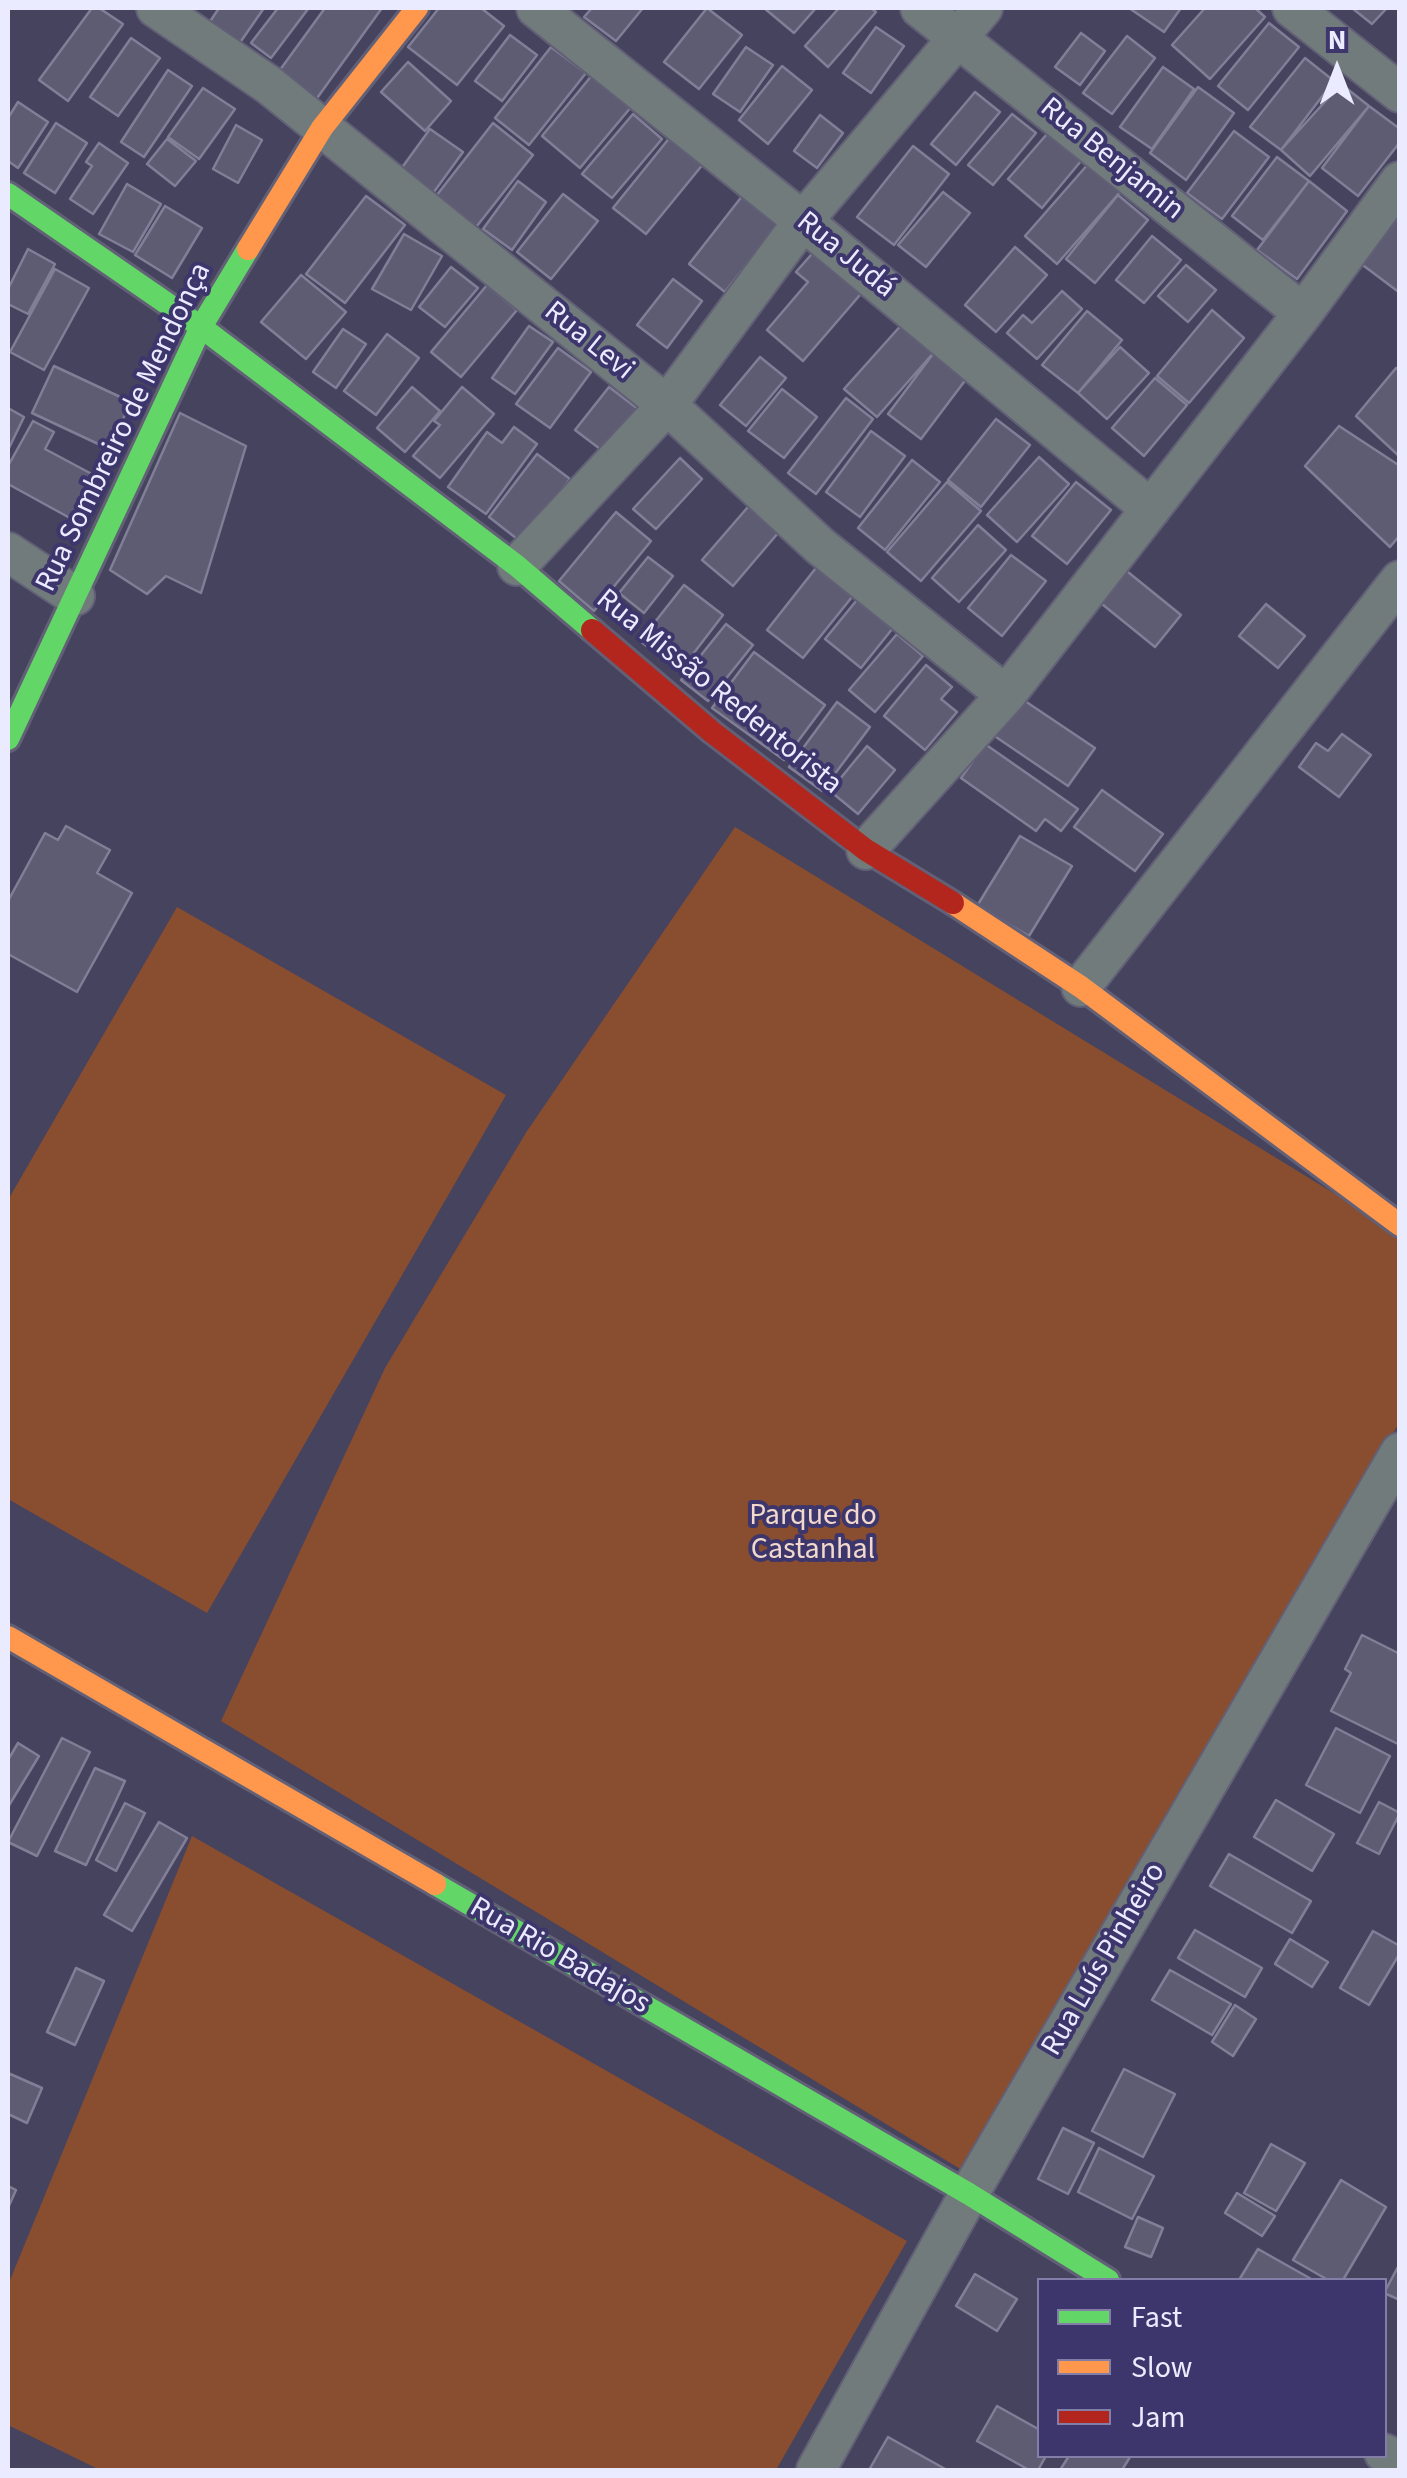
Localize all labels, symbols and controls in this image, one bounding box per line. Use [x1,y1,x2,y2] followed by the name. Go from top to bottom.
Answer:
[1287,20,1387,120] north arrow
[1328,20,1346,60] text: N
[1032,91,1190,229] street label: Rua Benjamin
[788,205,902,307] street label: Rua Judá
[30,258,220,598] street label: Rua Sombreiro de Mendonça
[536,295,640,389] street label: Rua Levi
[588,583,848,803] street label: Rua Missão Redentorista
[749,1499,877,1570] park label: Parque do Castanhal
[1035,1857,1175,2063] street label: Rua Luís Pinheiro
[463,1891,655,2023] street label: Rua Rio Badajos
[1037,2278,1387,2458] legend
[1131,2296,1182,2339] text: Fast
[1131,2346,1192,2389] text: Slow
[1131,2396,1185,2439] text: Jam

